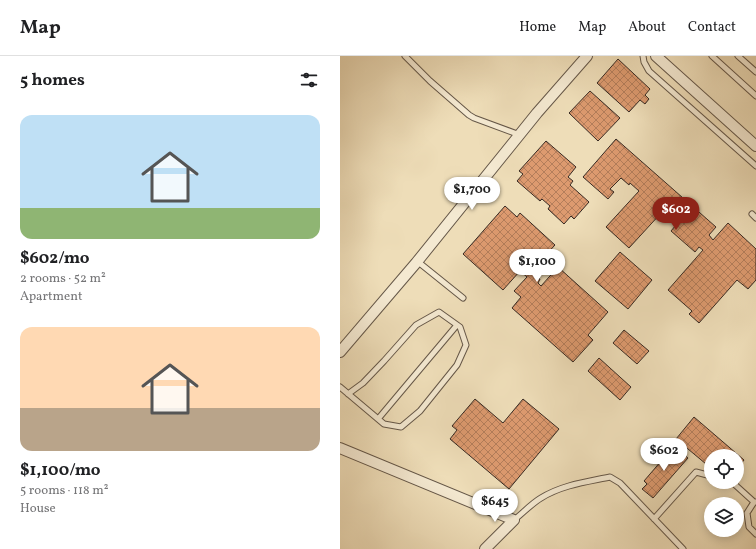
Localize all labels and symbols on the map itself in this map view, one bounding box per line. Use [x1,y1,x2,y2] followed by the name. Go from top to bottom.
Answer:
[439,177,505,211] pin: $1,700
[652,197,700,231] pin: $602
[504,249,570,283] pin: $1,100
[640,438,688,472] pin: $602
[471,489,519,523] pin: $645

